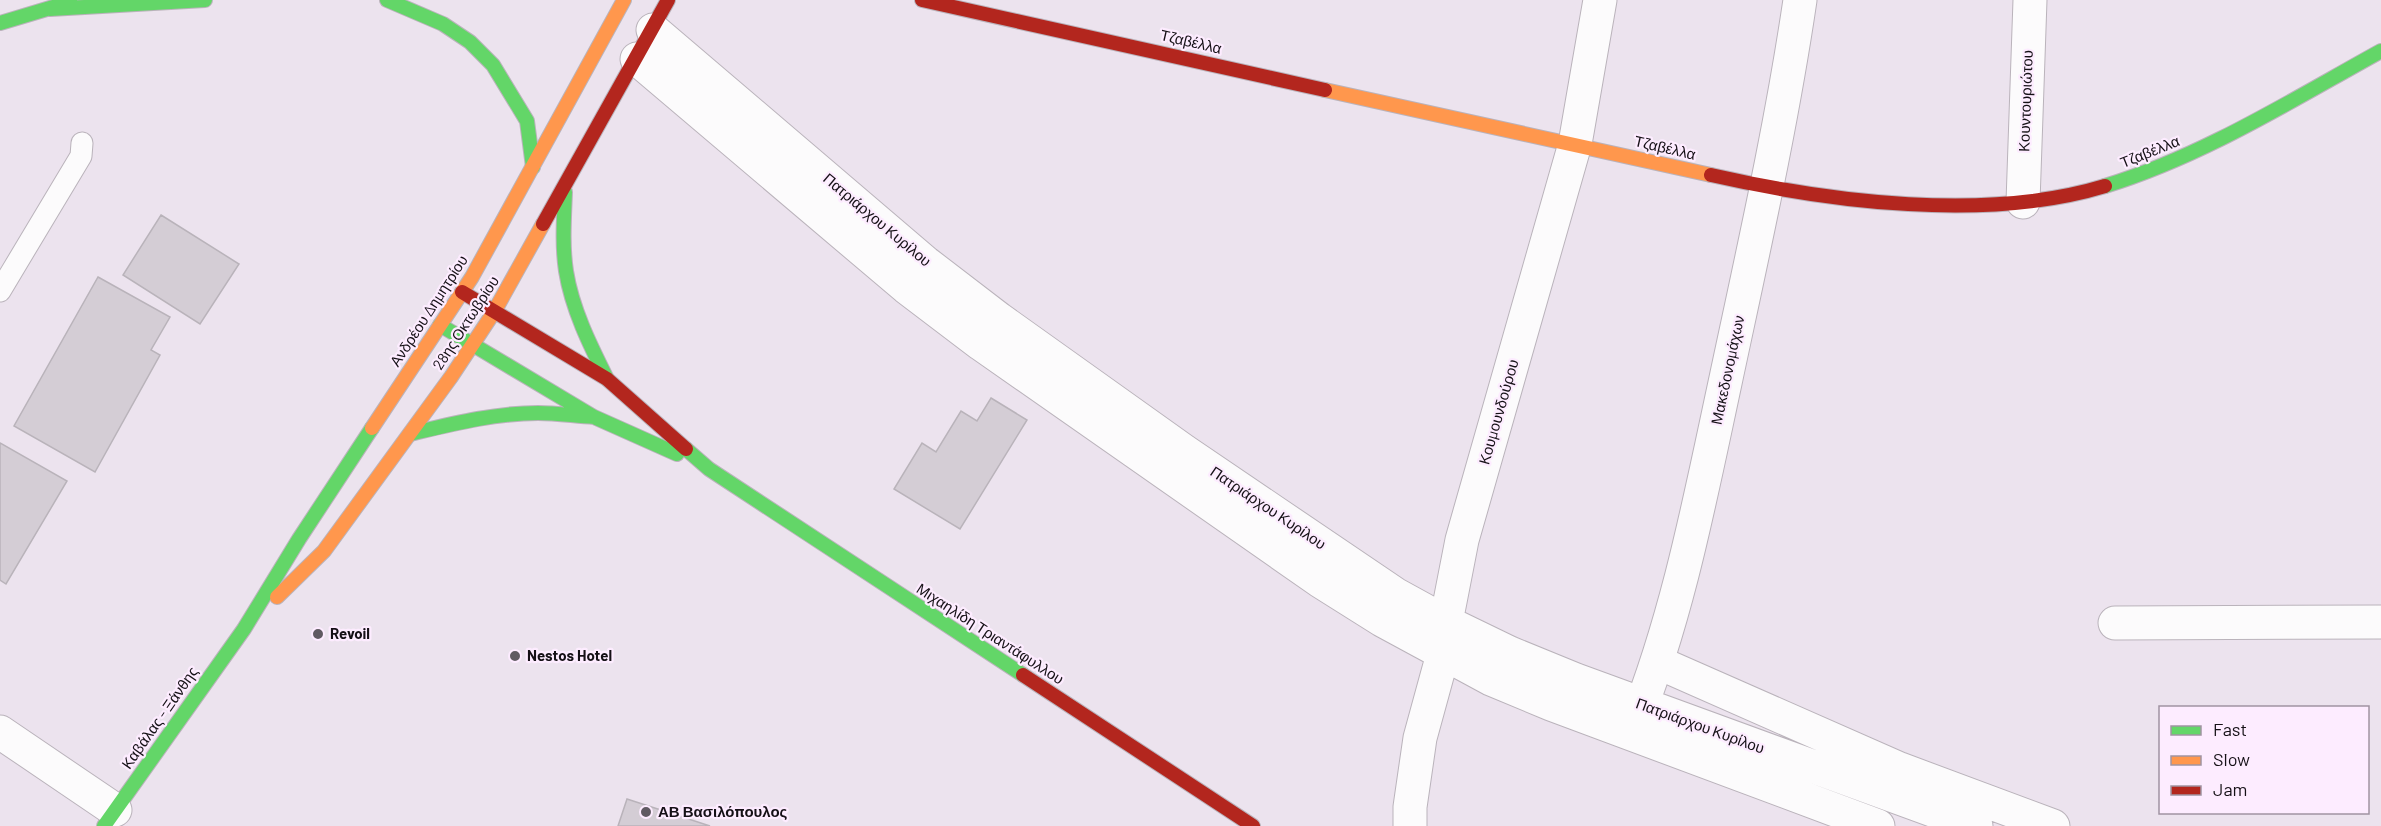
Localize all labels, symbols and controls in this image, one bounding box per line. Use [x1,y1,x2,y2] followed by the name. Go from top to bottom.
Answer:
[1159,25,1224,57] street label: Τζαβέλλα
[2014,50,2036,152] street label: Κουντουριώτου
[1633,131,1698,163] street label: Τζαβέλλα
[2117,131,2182,171] street label: Τζαβέλλα
[820,169,935,270] street label: Πατριάρχου Κυρίλου
[385,251,471,370] street label: Ανδρέου Δημητρίου
[428,272,502,373] street label: 28ης Οκτωβρίου
[1707,313,1747,426] street label: Μακεδονομάχων
[1474,357,1522,466] street label: Κουμουνδούρου
[1207,462,1330,552] street label: Πατριάρχου Κυρίλου
[914,579,1067,687] street label: Μιχαηλίδη Τριαντάφυλλου
[330,624,370,642] place label: Revoil
[311,627,325,641] marker: Revoil
[527,646,612,664] place label: Nestos Hotel
[508,649,522,663] marker: Nestos Hotel
[117,663,201,772] street label: Καβάλας - Ξάνθης
[1634,693,1767,757] street label: Πατριάρχου Κυρίλου
[2159,706,2369,814] legend
[2213,718,2247,740] text: Fast
[2213,748,2250,770] text: Slow
[2213,778,2247,800] text: Jam
[658,802,788,820] place label: ΑΒ Βασιλόπουλος
[639,805,653,819] marker: ΑΒ Βασιλόπουλος

